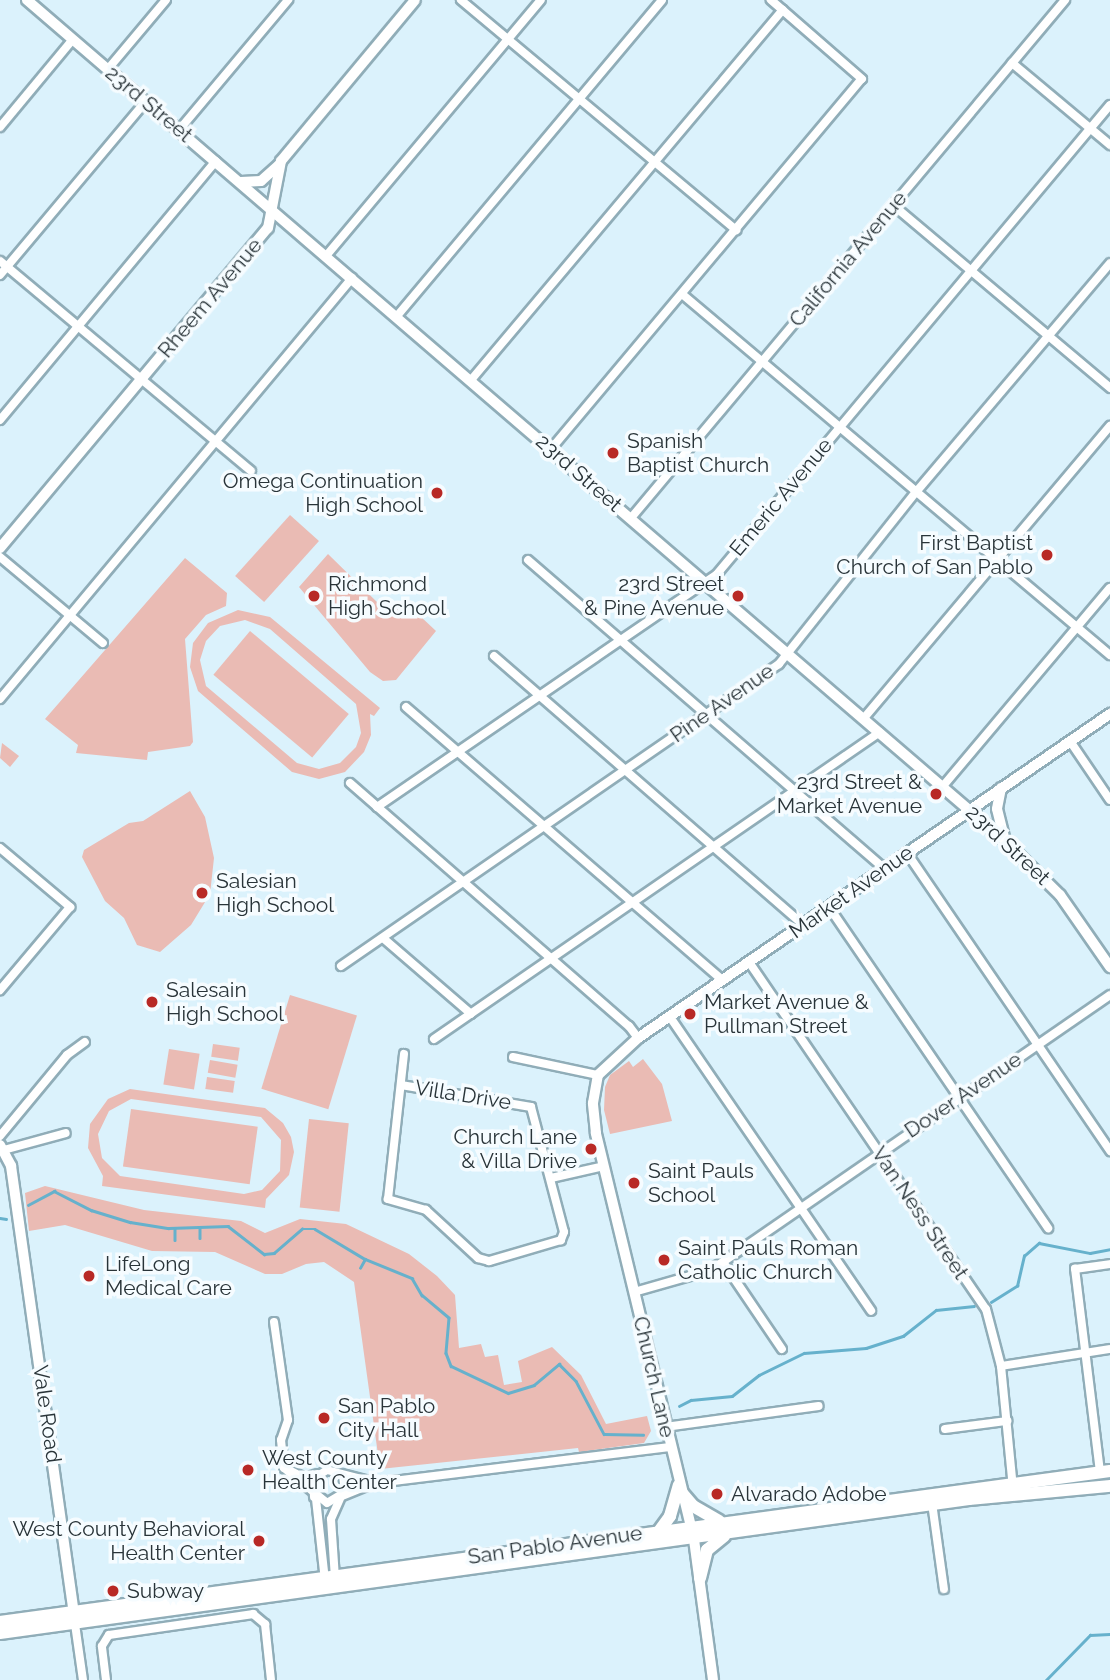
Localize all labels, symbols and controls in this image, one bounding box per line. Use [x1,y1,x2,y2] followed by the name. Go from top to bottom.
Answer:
[100,60,198,148] street label: 23rd Street
[784,186,912,332] street label: California Avenue
[152,233,268,363] street label: Rheem Avenue
[627,428,769,478] place label: Spanish Baptist Church
[531,429,627,517] street label: 23rd Street
[724,433,838,561] street label: Emeric Avenue
[605,445,621,461] marker: Spanish Baptist Church
[223,468,423,518] place label: Omega Continuation High School
[429,485,445,501] marker: Omega Continuation High School
[836,530,1033,580] place label: First Baptist Church of San Pablo
[1039,547,1055,563] marker: First Baptist Church of San Pablo
[328,571,446,621] place label: Richmond High School
[583,571,724,621] place label: 23rd Street & Pine Avenue
[306,588,322,604] marker: Richmond High School
[730,588,746,604] marker: 23rd Street & Pine Avenue
[665,658,779,748] street label: Pine Avenue
[776,769,922,819] place label: 23rd Street & Market Avenue
[928,786,944,802] marker: 23rd Street & Market Avenue
[961,800,1055,890] street label: 23rd Street
[784,840,918,944] street label: Market Avenue
[216,868,334,918] place label: Salesian High School
[194,885,210,901] marker: Salesian High School
[166,977,284,1027] place label: Salesain High School
[704,989,869,1039] place label: Market Avenue & Pullman Street
[144,994,160,1010] marker: Salesain High School
[682,1006,698,1022] marker: Market Avenue & Pullman Street
[899,1046,1027,1144] street label: Dover Avenue
[413,1075,513,1115] street label: Villa Drive
[453,1124,577,1174] place label: Church Lane & Villa Drive
[583,1141,599,1157] marker: Church Lane & Villa Drive
[866,1142,974,1284] street label: Van Ness Street
[648,1158,754,1208] place label: Saint Pauls School
[626,1175,642,1191] marker: Saint Pauls School
[678,1235,858,1285] place label: Saint Pauls Roman Catholic Church
[105,1251,232,1301] place label: LifeLong Medical Care
[656,1252,672,1268] marker: Saint Pauls Roman Catholic Church
[79,1266,99,1286] marker: LifeLong Medical Care
[628,1314,680,1440] street label: Church Lane
[28,1364,66,1464] street label: Vale Road
[338,1393,435,1443] place label: San Pablo City Hall
[316,1410,332,1426] marker: San Pablo City Hall
[262,1445,397,1495] place label: West County Health Center
[240,1462,256,1478] marker: West County Health Center
[731,1481,887,1507] place label: Alvarado Adobe
[709,1486,725,1502] marker: Alvarado Adobe
[12,1516,245,1566] place label: West County Behavioral Health Center
[466,1520,644,1570] street label: San Pablo Avenue
[251,1533,267,1549] marker: West County Behavioral Health Center
[127,1578,204,1604] place label: Subway
[105,1583,121,1599] marker: Subway

